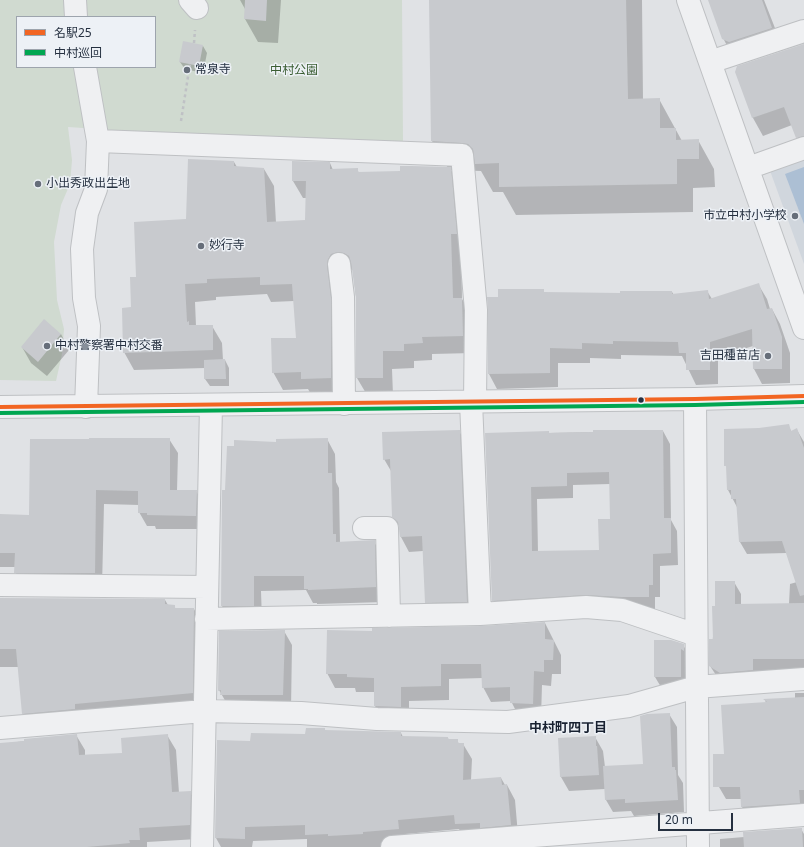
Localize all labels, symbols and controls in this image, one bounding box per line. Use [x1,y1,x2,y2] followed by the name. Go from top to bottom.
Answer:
[16,16,156,68] legend
[54,24,92,41] text: 名駅25
[54,44,102,61] text: 中村巡回
[195,63,231,77] place label: 常泉寺
[270,64,318,78] park label: 中村公園
[182,65,192,75] marker: 常泉寺
[46,177,130,191] place label: 小出秀政出生地
[33,179,43,189] marker: 小出秀政出生地
[703,209,787,223] place label: 市立中村小学校
[790,211,800,221] marker: 市立中村小学校
[209,239,245,253] place label: 妙行寺
[196,241,206,251] marker: 妙行寺
[55,339,163,353] place label: 中村警察署中村交番
[42,341,52,351] marker: 中村警察署中村交番
[700,349,760,363] place label: 吉田種苗店
[763,351,773,361] marker: 吉田種苗店
[636,395,646,405] unlabelled marker
[529,720,607,736] district label: 中村町四丁目
[660,805,735,831] scale bar
[665,811,693,828] text: 20 m

